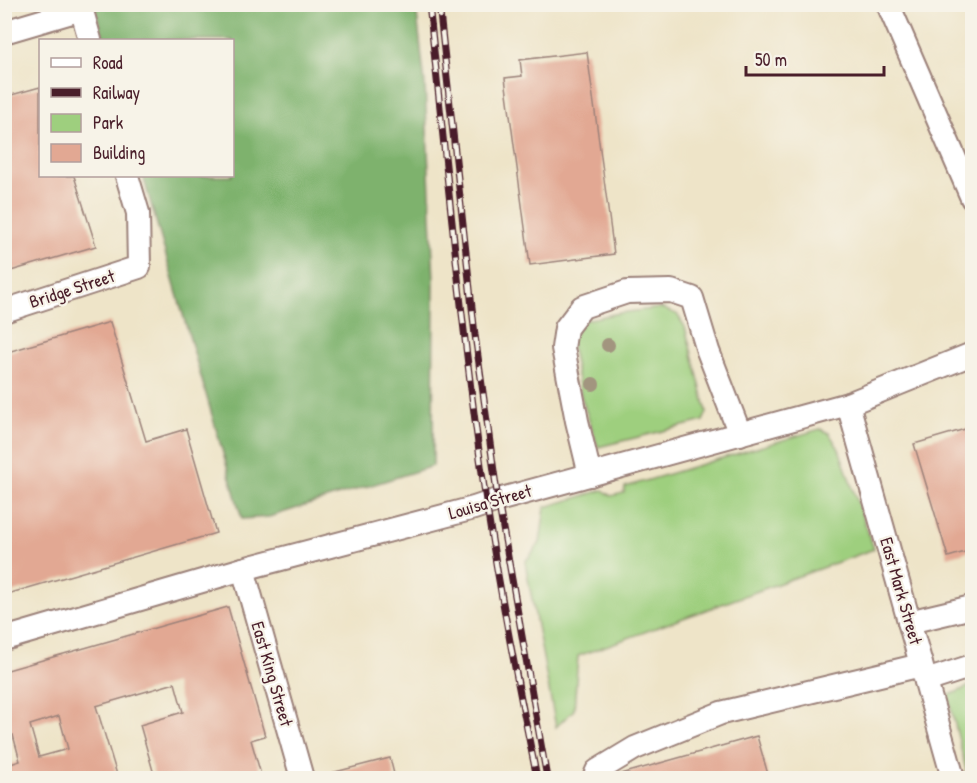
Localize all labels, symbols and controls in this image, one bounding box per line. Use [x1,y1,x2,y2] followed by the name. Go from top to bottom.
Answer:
[39,39,234,177] legend
[746,39,884,77] scale bar
[755,47,787,72] text: 50 m
[93,50,123,75] text: Road
[93,80,140,105] text: Railway
[93,110,124,135] text: Park
[93,140,145,165] text: Building
[26,263,118,314] street label: Bridge Street
[445,478,535,525] street label: Louisa Street
[874,534,929,648] street label: East Mark Street
[246,619,300,730] street label: East King Street

